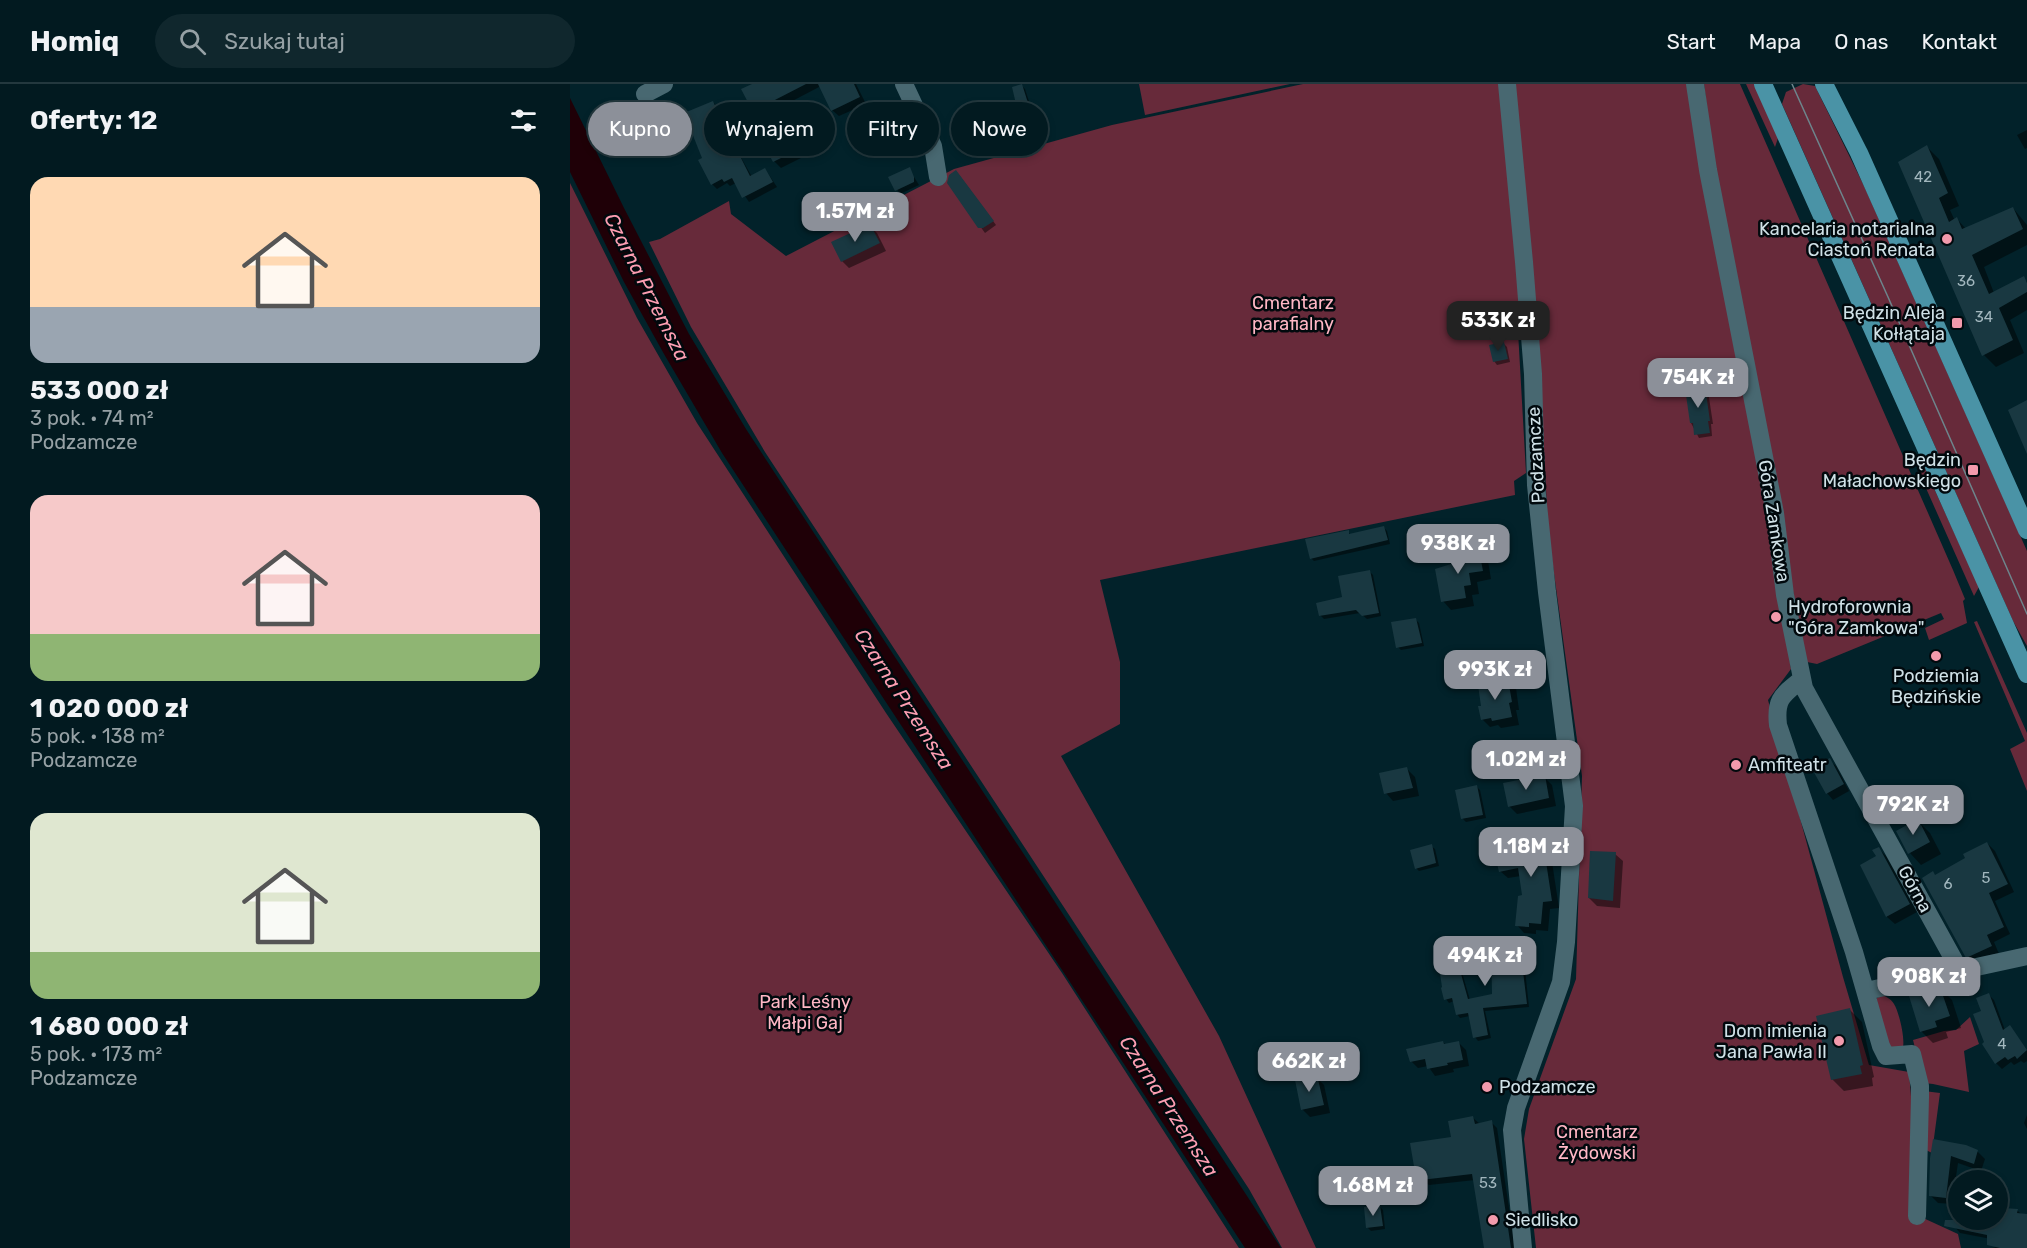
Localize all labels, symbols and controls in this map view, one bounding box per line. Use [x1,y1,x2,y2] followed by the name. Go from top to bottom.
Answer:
[155,14,575,68] search box
[30,25,119,58] text: Homiq
[176,25,209,58] icon: search
[224,28,345,55] text: Szukaj tutaj
[1667,29,1716,54] text: Start
[1749,29,1801,54] text: Mapa
[1834,29,1889,54] text: O nas
[1922,29,1997,54] text: Kontakt
[588,102,692,156] chip: Kupno
[704,102,835,156] chip: Wynajem
[847,102,939,156] chip: Filtry
[951,102,1048,156] chip: Nowe
[507,104,540,137] icon: filters
[30,105,158,136] text: Oferty: 12
[1914,168,1932,186] house number: 42
[793,192,917,243] pin: 1.57M zł
[816,199,894,223] text: 1.57M zł
[599,209,695,365] water label: Czarna Przemsza
[231,216,339,324] icon: home
[1759,218,1935,261] place label: Kancelaria notarialna Ciastoń Renata
[1940,232,1954,246] marker: Kancelaria notarialna Ciastoń Renata
[1957,272,1975,290] house number: 36
[1252,292,1334,335] park label: Cmentarz parafialny
[1443,301,1553,352] pin: 533K zł
[1843,302,1945,345] place label: Będzin Aleja Kołłątaja
[1461,308,1535,332] text: 533K zł
[1975,308,1993,326] house number: 34
[1950,316,1964,330] marker: Będzin Aleja Kołłątaja
[1643,358,1753,409] pin: 754K zł
[1661,365,1735,389] text: 754K zł
[30,375,168,406] text: 533 000 zł
[30,406,154,430] text: 3 pok. · 74 m²
[1522,406,1550,504] street label: Podzamcze
[30,430,137,454] text: Podzamcze
[1823,449,1961,492] place label: Będzin Małachowskiego
[1753,458,1795,584] street label: Góra Zamkowa
[1966,463,1980,477] marker: Będzin Małachowskiego
[1403,524,1513,575] pin: 938K zł
[1421,531,1495,555] text: 938K zł
[231,534,339,642] icon: home
[1788,596,1924,639] place label: Hydroforownia "Góra Zamkowa"
[1769,610,1783,624] marker: Hydroforownia "Góra Zamkowa"
[850,624,959,774] water label: Czarna Przemsza
[1929,649,1943,663] marker: Podziemia Będzińskie
[1440,650,1550,701] pin: 993K zł
[1458,657,1532,681] text: 993K zł
[1891,665,1981,708] place label: Podziemia Będzińskie
[30,693,188,724] text: 1 020 000 zł
[30,724,165,748] text: 5 pok. · 138 m²
[1464,740,1588,791] pin: 1.02M zł
[1486,747,1566,771] text: 1.02M zł
[30,748,137,772] text: Podzamcze
[1748,754,1827,776] place label: Amfiteatr
[1729,758,1743,772] marker: Amfiteatr
[1858,785,1968,836] pin: 792K zł
[1877,792,1949,816] text: 792K zł
[1469,827,1593,878] pin: 1.18M zł
[1493,834,1569,858] text: 1.18M zł
[231,852,339,960] icon: home
[1893,862,1937,916] street label: Górna
[1982,869,1991,887] house number: 5
[1943,875,1953,893] house number: 6
[1430,936,1540,987] pin: 494K zł
[1447,943,1523,967] text: 494K zł
[1874,957,1984,1008] pin: 908K zł
[1891,964,1967,988] text: 908K zł
[759,991,851,1034] park label: Park Leśny Małpi Gaj
[30,1011,188,1042] text: 1 680 000 zł
[1716,1020,1827,1063] place label: Dom imienia Jana Pawła II
[1115,1031,1224,1181] water label: Czarna Przemsza
[1832,1034,1846,1048] marker: Dom imienia Jana Pawła II
[1997,1035,2007,1053] house number: 4
[30,1042,162,1066] text: 5 pok. · 173 m²
[1254,1042,1364,1093] pin: 662K zł
[1272,1049,1346,1073] text: 662K zł
[30,1066,137,1090] text: Podzamcze
[1499,1076,1596,1098] place label: Podzamcze
[1480,1080,1494,1094] marker: Podzamcze
[1556,1121,1638,1164] park label: Cmentarz Żydowski
[1311,1166,1435,1217] pin: 1.68M zł
[1948,1170,2008,1230] map controls
[1948,1170,2008,1230] button: layers
[1333,1173,1413,1197] text: 1.68M zł
[1479,1174,1497,1192] house number: 53
[1505,1209,1578,1231] place label: Siedlisko
[1486,1213,1500,1227] marker: Siedlisko

